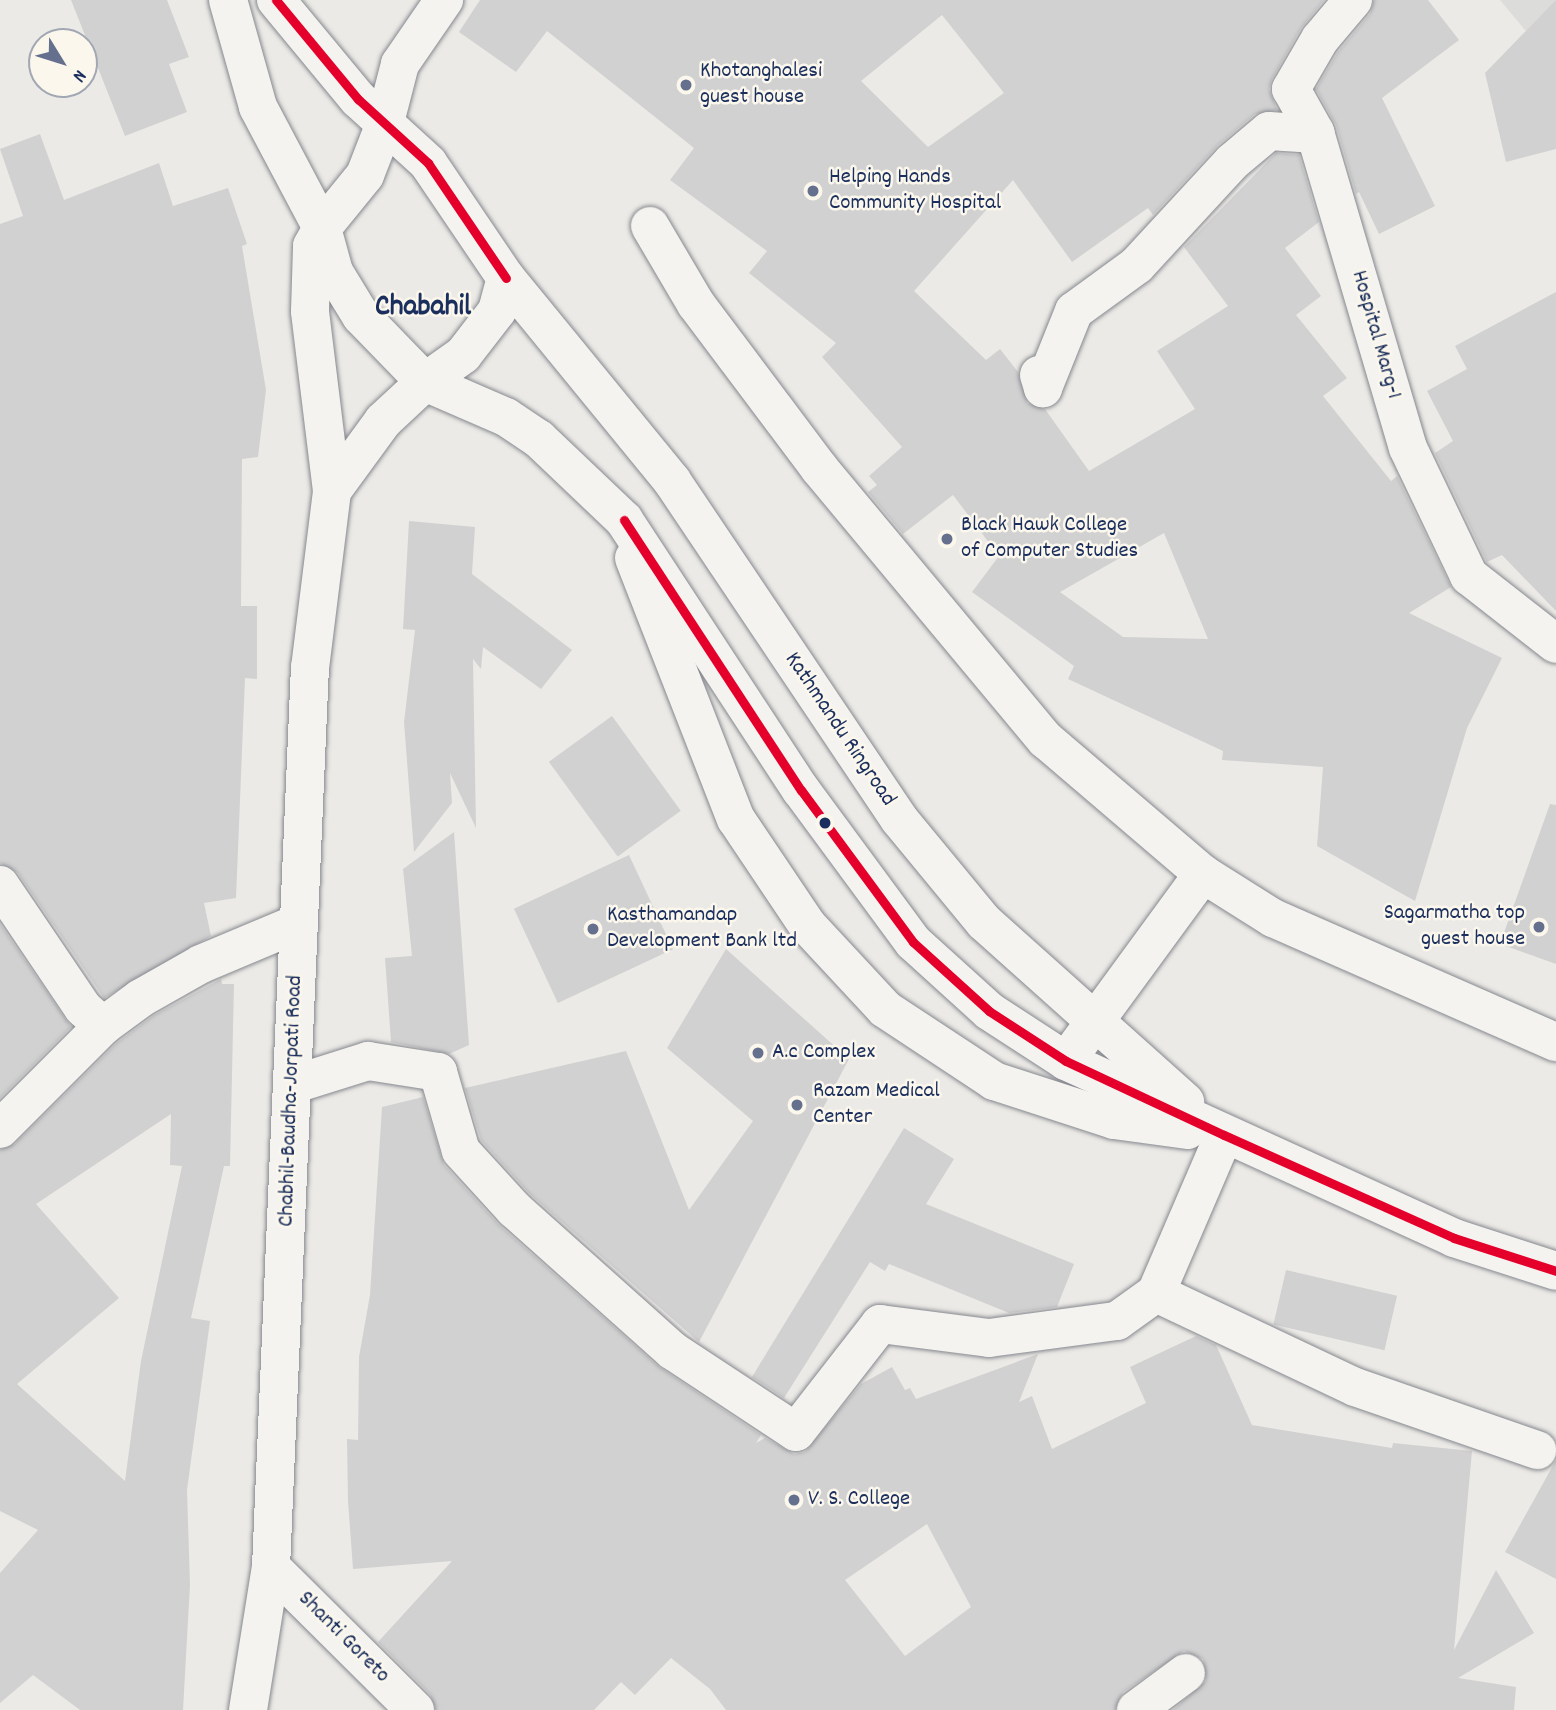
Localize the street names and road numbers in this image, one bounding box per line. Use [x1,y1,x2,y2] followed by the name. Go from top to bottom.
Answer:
[1344,268,1406,402] street label: Hospital Marg-1
[777,648,901,812] street label: Kathmandu Ringroad
[274,975,310,1227] street label: Chabhil-Baudha-Jorpati Road
[291,1586,395,1690] street label: Shanti Goreto

